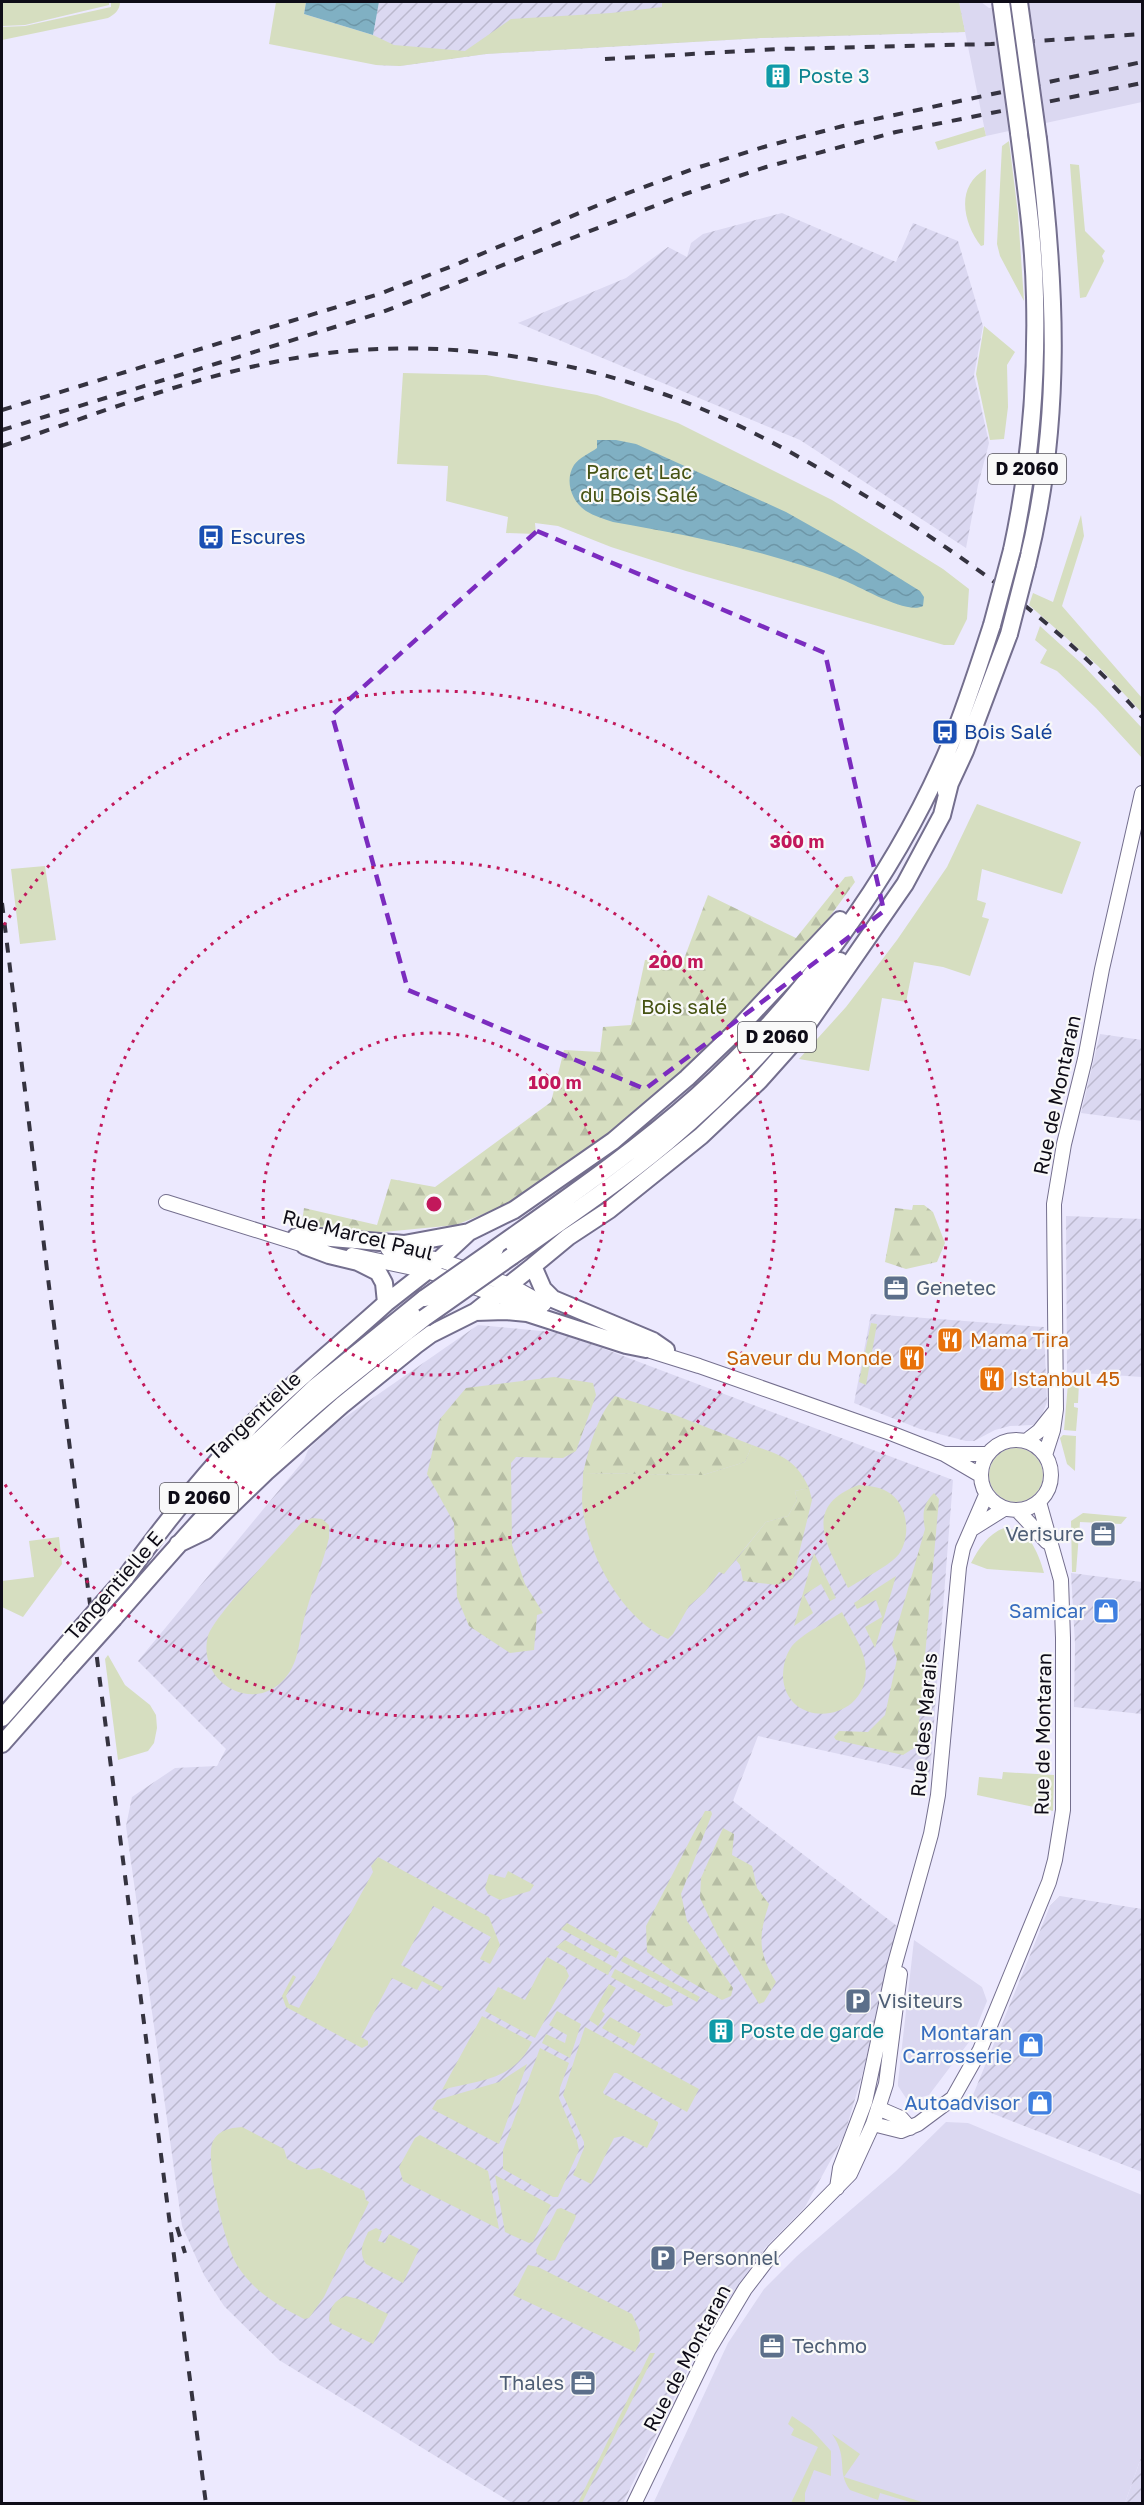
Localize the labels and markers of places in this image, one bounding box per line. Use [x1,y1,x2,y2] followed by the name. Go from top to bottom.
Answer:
[763,61,793,91] building icon: Poste 3
[798,63,870,87] place label: Poste 3
[196,522,226,552] bus stop icon: Escures
[230,524,306,548] place label: Escures
[930,717,960,747] bus stop icon: Bois Salé
[964,719,1052,743] place label: Bois Salé
[424,1194,444,1214] centre of rings
[881,1273,911,1303] office icon: Genetec
[916,1275,996,1299] place label: Genetec
[935,1325,965,1355] restaurant icon: Mama Tira
[970,1327,1069,1351] place label: Mama Tira
[897,1343,927,1373] restaurant icon: Saveur du Monde
[726,1345,892,1369] place label: Saveur du Monde
[977,1364,1007,1394] restaurant icon: Istanbul 45
[1012,1366,1120,1390] place label: Istanbul 45
[1088,1519,1118,1549] office icon: Verisure
[1005,1521,1084,1545] place label: Verisure
[1091,1596,1121,1626] shop icon: Samicar
[1009,1598,1086,1622] place label: Samicar
[843,1986,873,2016] parking icon: Visiteurs
[878,1988,963,2012] place label: Visiteurs
[706,2016,736,2046] building icon: Poste de garde
[740,2018,884,2042] place label: Poste de garde
[902,2020,1012,2067] place label: Montaran Carrosserie
[1016,2030,1046,2060] shop icon: Montaran Carrosserie
[1025,2088,1055,2118] shop icon: Autoadvisor
[904,2090,1020,2114] place label: Autoadvisor
[648,2243,678,2273] parking icon: Personnel
[682,2245,780,2269] place label: Personnel
[757,2331,787,2361] office icon: Techmo
[792,2333,867,2357] place label: Techmo
[568,2368,598,2398] office icon: Thales
[500,2370,564,2394] place label: Thales

